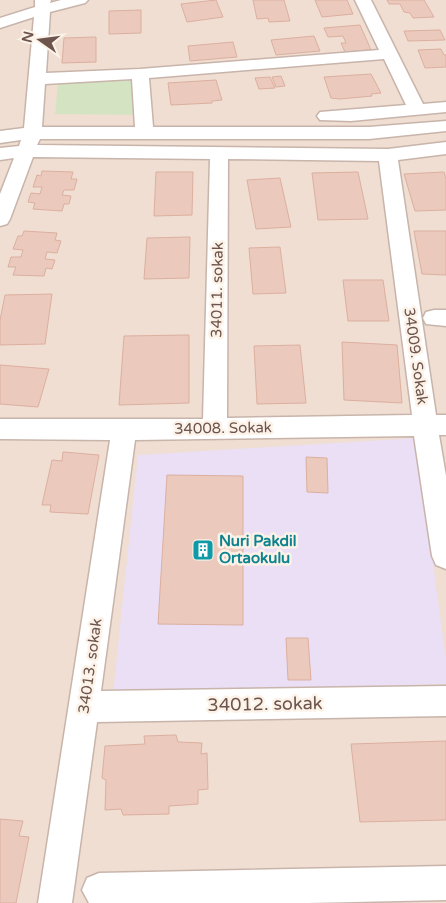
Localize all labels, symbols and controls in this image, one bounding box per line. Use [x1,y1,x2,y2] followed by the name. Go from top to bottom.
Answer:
[15,15,65,65] north arrow
[18,29,37,44] text: N
[207,242,227,338] street label: 34011. sokak
[400,306,432,406] street label: 34009. Sokak
[174,418,272,438] street label: 34008. Sokak
[219,532,296,567] place label: Nuri Pakdil Ortaokulu
[191,538,215,562] building icon: Nuri Pakdil Ortaokulu
[74,617,106,715] street label: 34013. sokak
[207,692,323,716] street label: 34012. sokak

